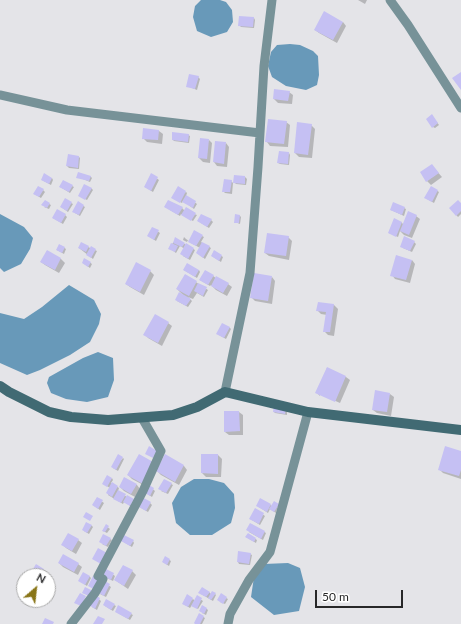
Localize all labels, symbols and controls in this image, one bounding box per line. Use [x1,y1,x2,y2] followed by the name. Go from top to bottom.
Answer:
[16,568,56,608] north arrow
[35,570,48,586] text: N
[317,582,405,608] scale bar
[322,589,349,604] text: 50 m

